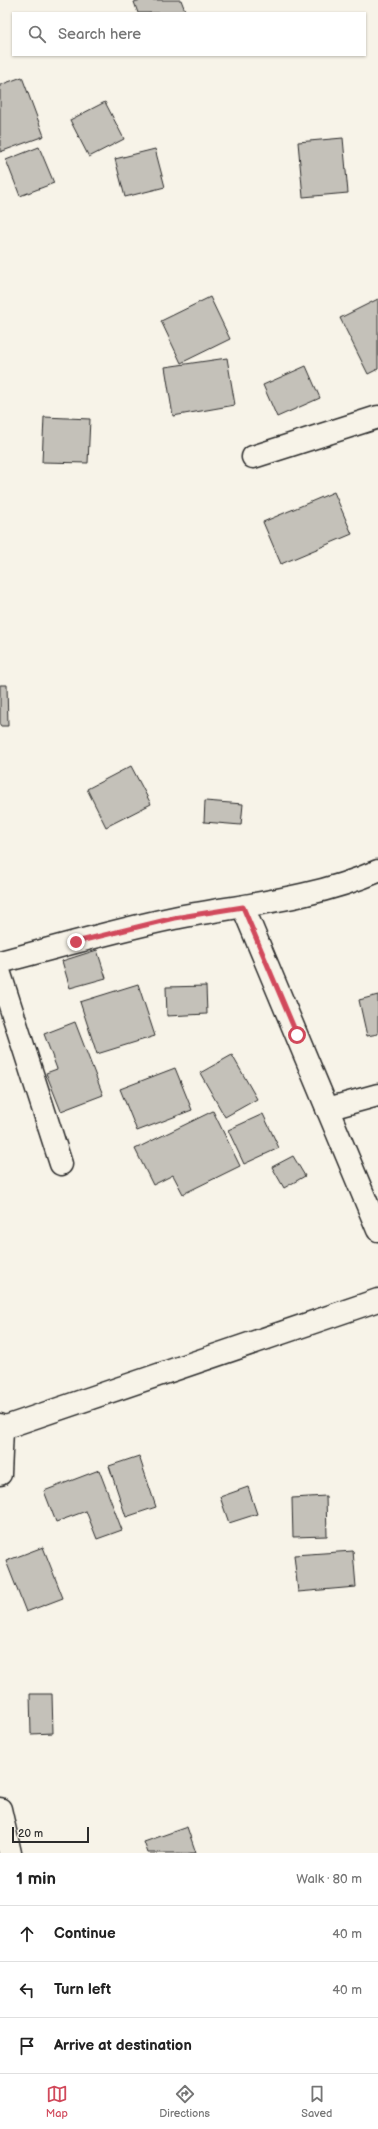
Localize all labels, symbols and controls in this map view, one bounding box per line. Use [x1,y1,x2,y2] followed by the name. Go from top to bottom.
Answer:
[12,12,366,56] search box
[26,23,48,45] icon: search
[58,25,141,44] text: Search here
[67,933,85,951] route end
[288,1026,306,1044] route start
[12,1825,89,1844] scale bar
[18,1827,43,1840] text: 20 m
[16,1869,56,1889] text: 1 min
[296,1871,362,1887] text: Walk · 80 m
[16,1923,38,1945] icon: ahead
[54,1924,116,1943] text: Continue
[332,1926,362,1942] text: 40 m
[16,1979,38,2001] icon: left
[54,1980,111,1999] text: Turn left
[332,1982,362,1998] text: 40 m
[16,2035,38,2057] icon: arrive
[54,2036,192,2055] text: Arrive at destination
[46,2083,68,2120] tab: Map
[159,2083,210,2120] tab: Directions
[301,2083,332,2120] tab: Saved

